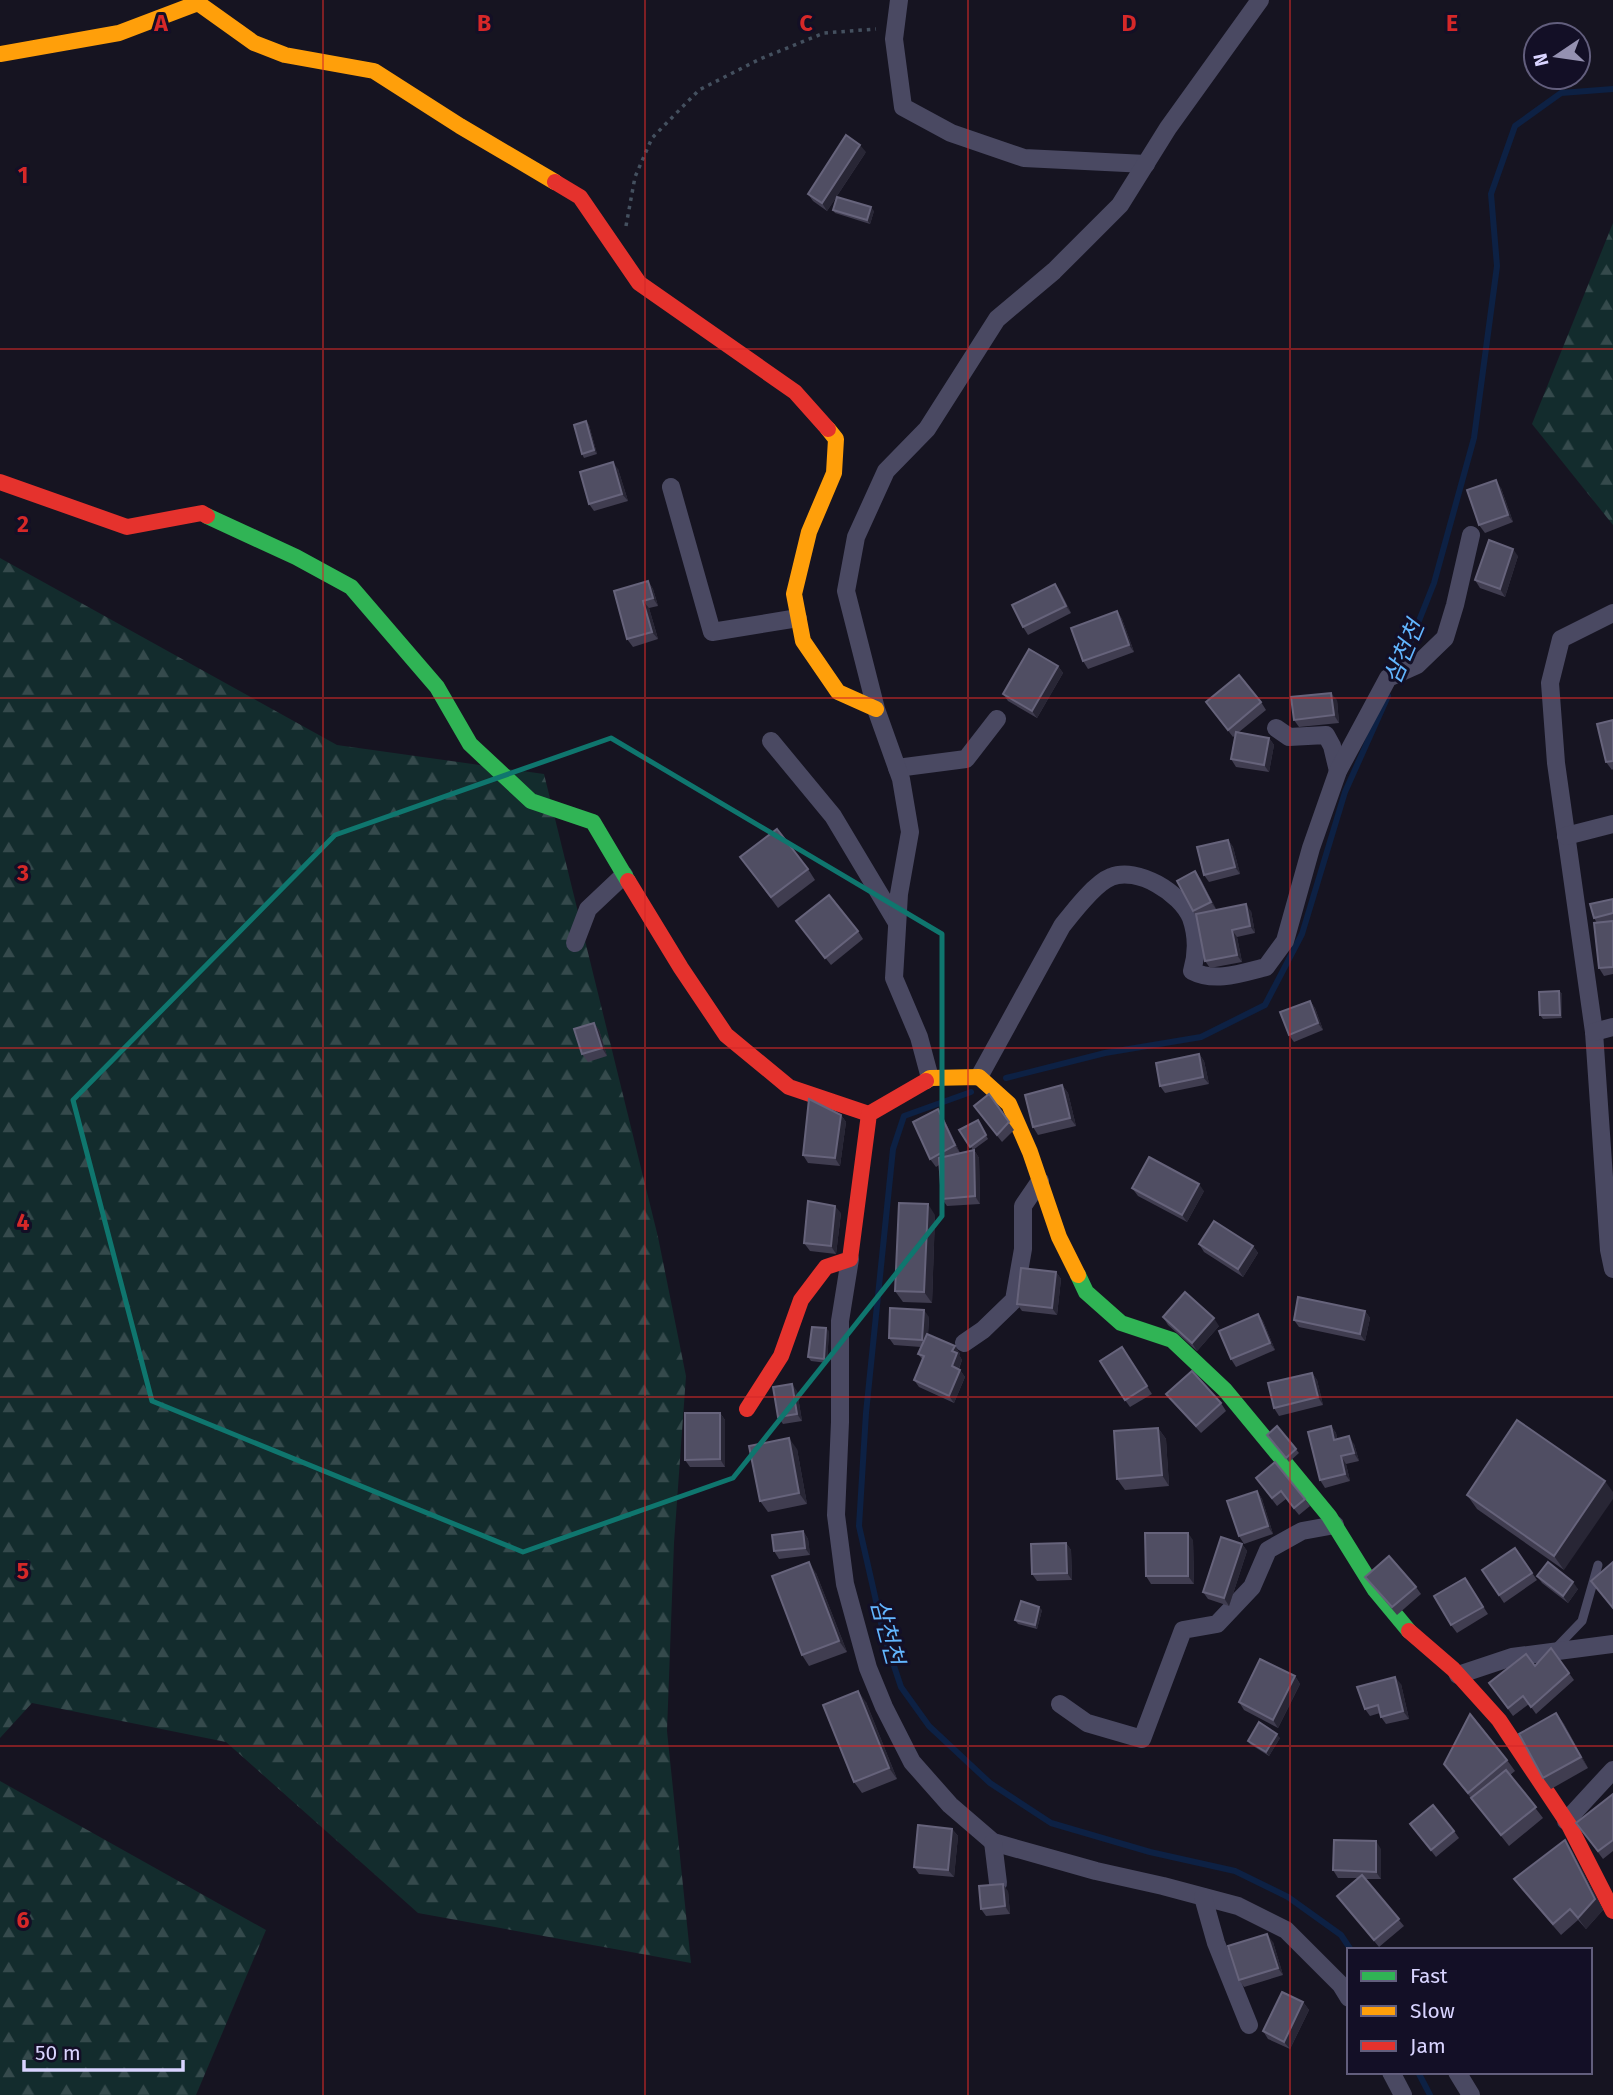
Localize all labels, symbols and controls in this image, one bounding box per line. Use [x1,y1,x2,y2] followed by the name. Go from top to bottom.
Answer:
[153,9,168,37] text: A
[477,9,491,37] text: B
[799,9,813,37] text: C
[1122,9,1137,37] text: D
[1446,9,1458,37] text: E
[1522,21,1592,91] north arrow
[1528,51,1554,68] text: N
[18,161,28,189] text: 1
[17,510,29,538] text: 2
[1378,613,1431,688] water label: 삼천천
[16,859,29,887] text: 3
[17,1208,30,1236] text: 4
[17,1557,29,1585] text: 5
[865,1596,910,1670] water label: 삼천천
[17,1906,30,1934] text: 6
[1347,1948,1592,2074] legend
[1410,1963,1448,1989] text: Fast
[1410,1998,1455,2024] text: Slow
[24,2028,184,2072] scale bar
[1410,2033,1446,2059] text: Jam
[35,2040,81,2066] text: 50 m

